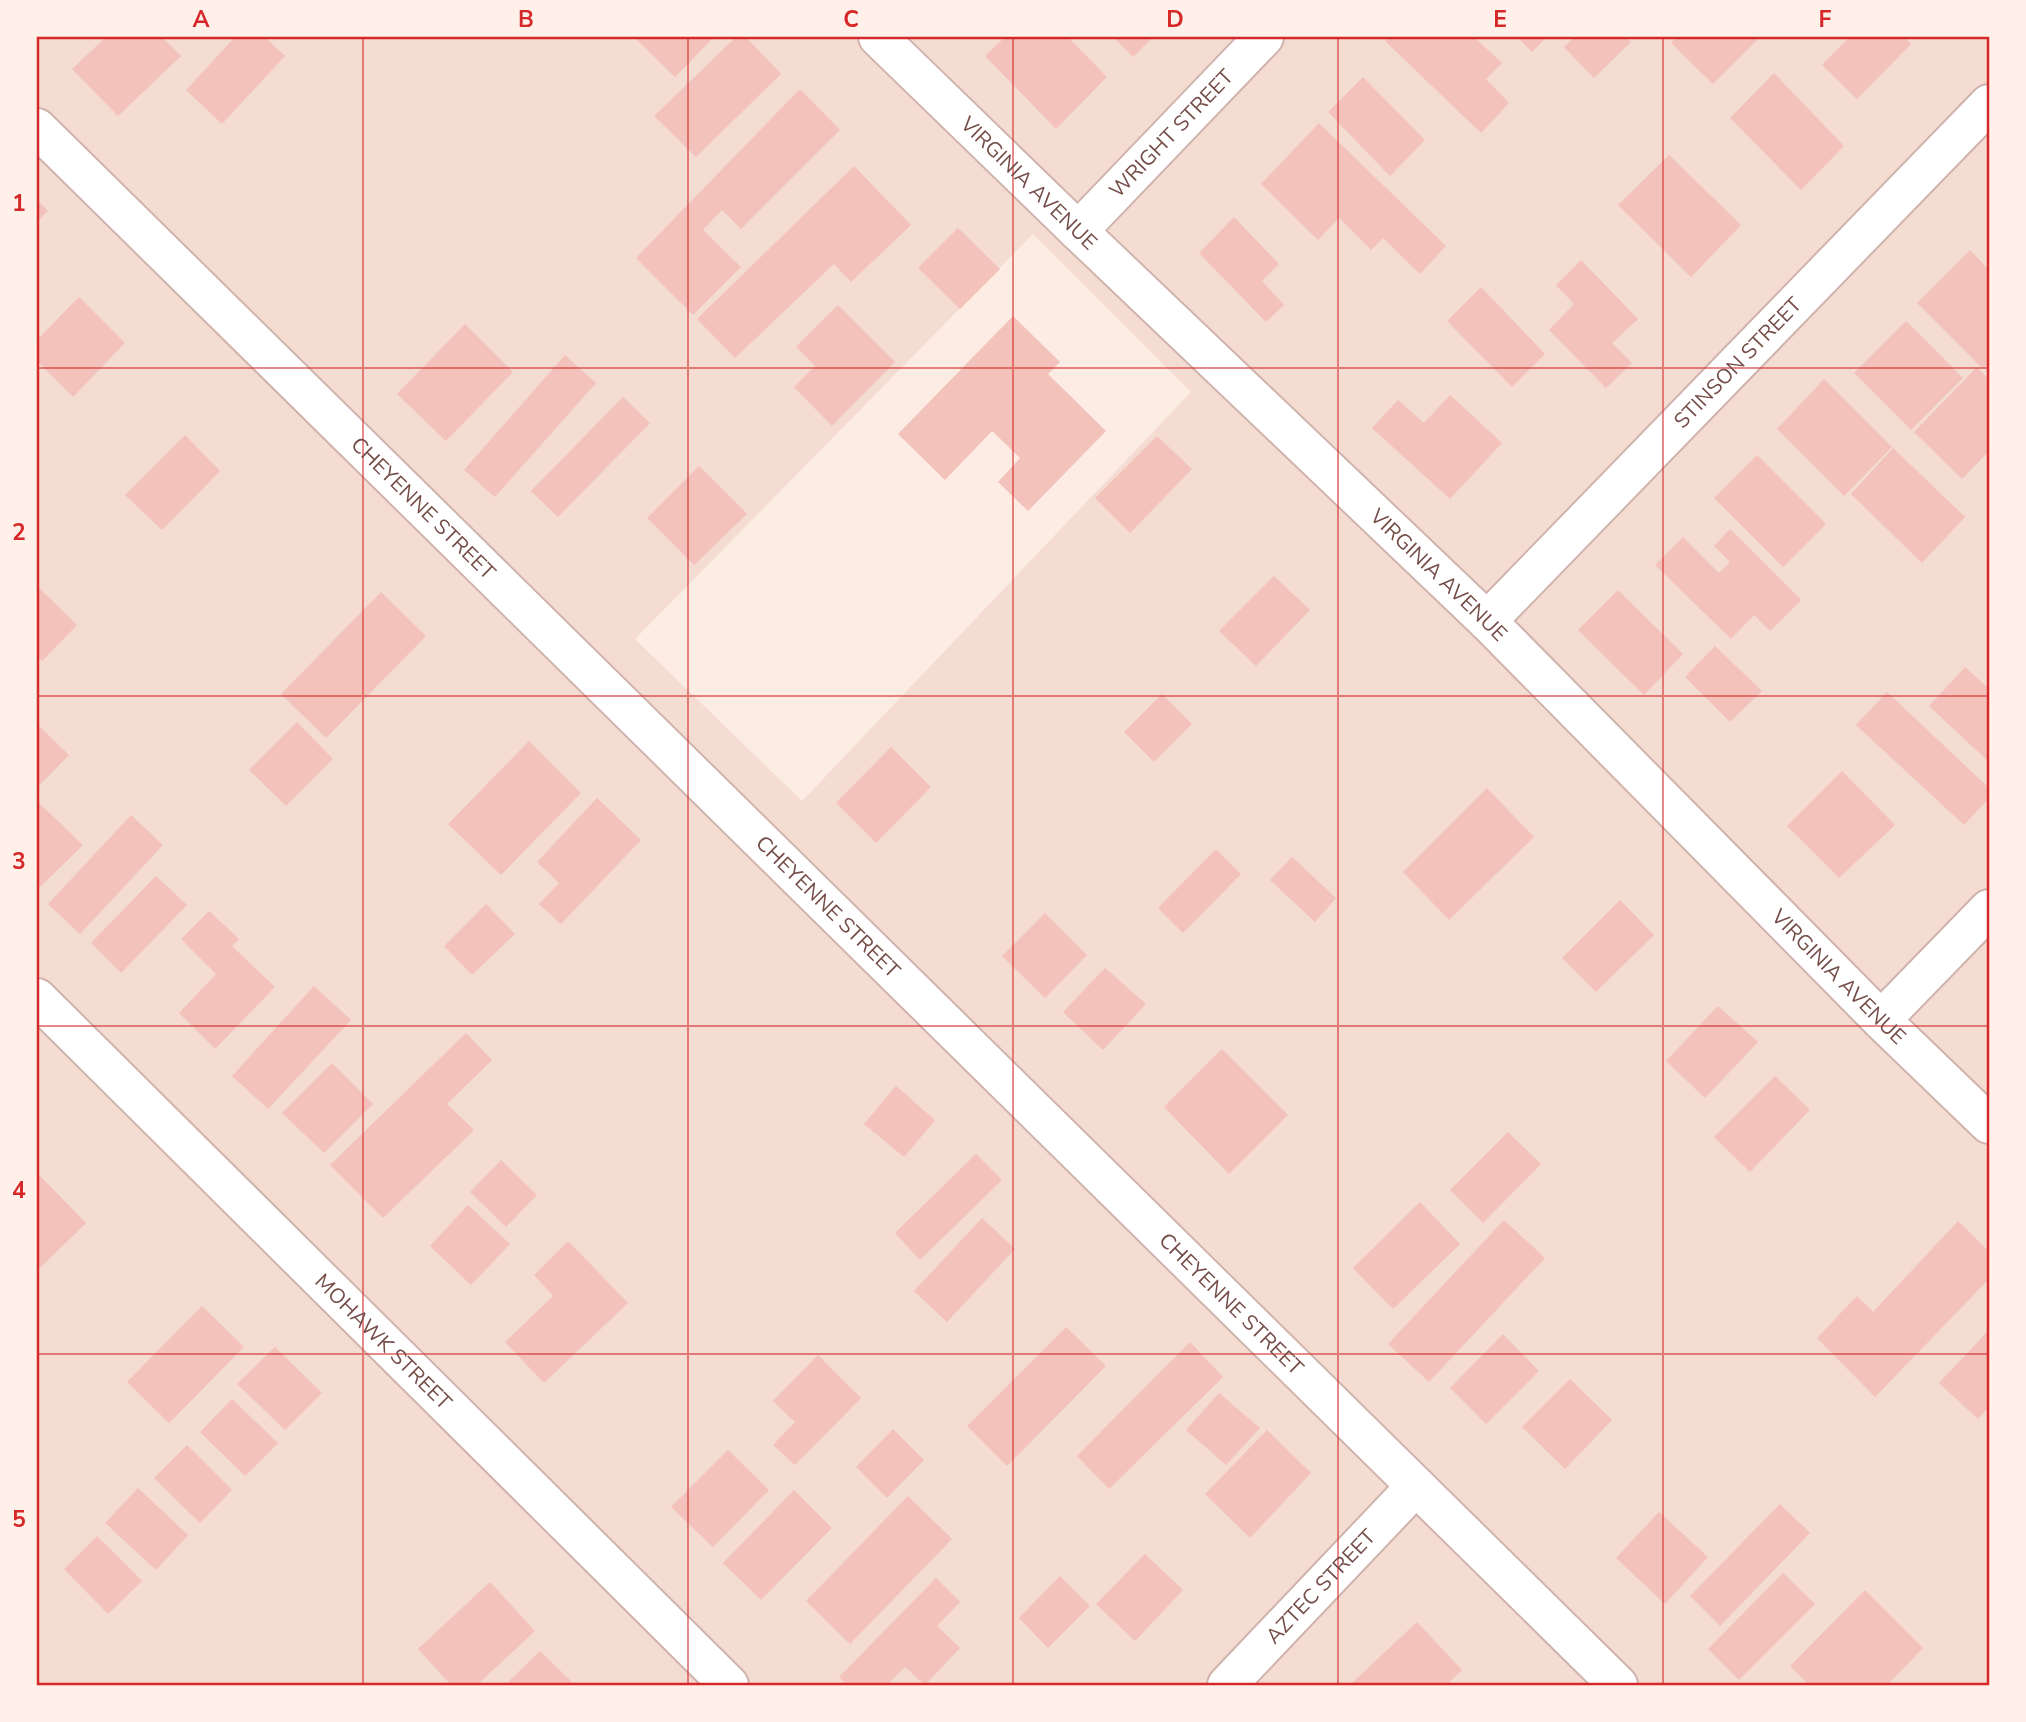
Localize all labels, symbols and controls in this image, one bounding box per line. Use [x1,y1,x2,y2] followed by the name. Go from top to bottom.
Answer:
[192,4,210,35] text: A
[518,4,534,35] text: B
[843,4,859,35] text: C
[1166,4,1184,35] text: D
[1493,4,1507,35] text: E
[1819,4,1832,35] text: F
[1103,63,1240,204] street label: WRIGHT STREET
[954,110,1103,256] street label: VIRGINIA AVENUE
[12,188,26,219] text: 1
[1668,291,1808,434] street label: STINSON STREET
[345,431,502,586] street label: CHEYENNE STREET
[1363,502,1513,647] street label: VIRGINIA AVENUE
[12,517,26,548] text: 2
[750,829,906,985] street label: CHEYENNE STREET
[12,846,26,877] text: 3
[1765,902,1912,1051] street label: VIRGINIA AVENUE
[12,1175,26,1206] text: 4
[1153,1227,1310,1382] street label: CHEYENNE STREET
[309,1268,458,1416] street label: MOHAWK STREET
[12,1504,26,1535] text: 5
[1260,1523,1382,1650] street label: AZTEC STREET

